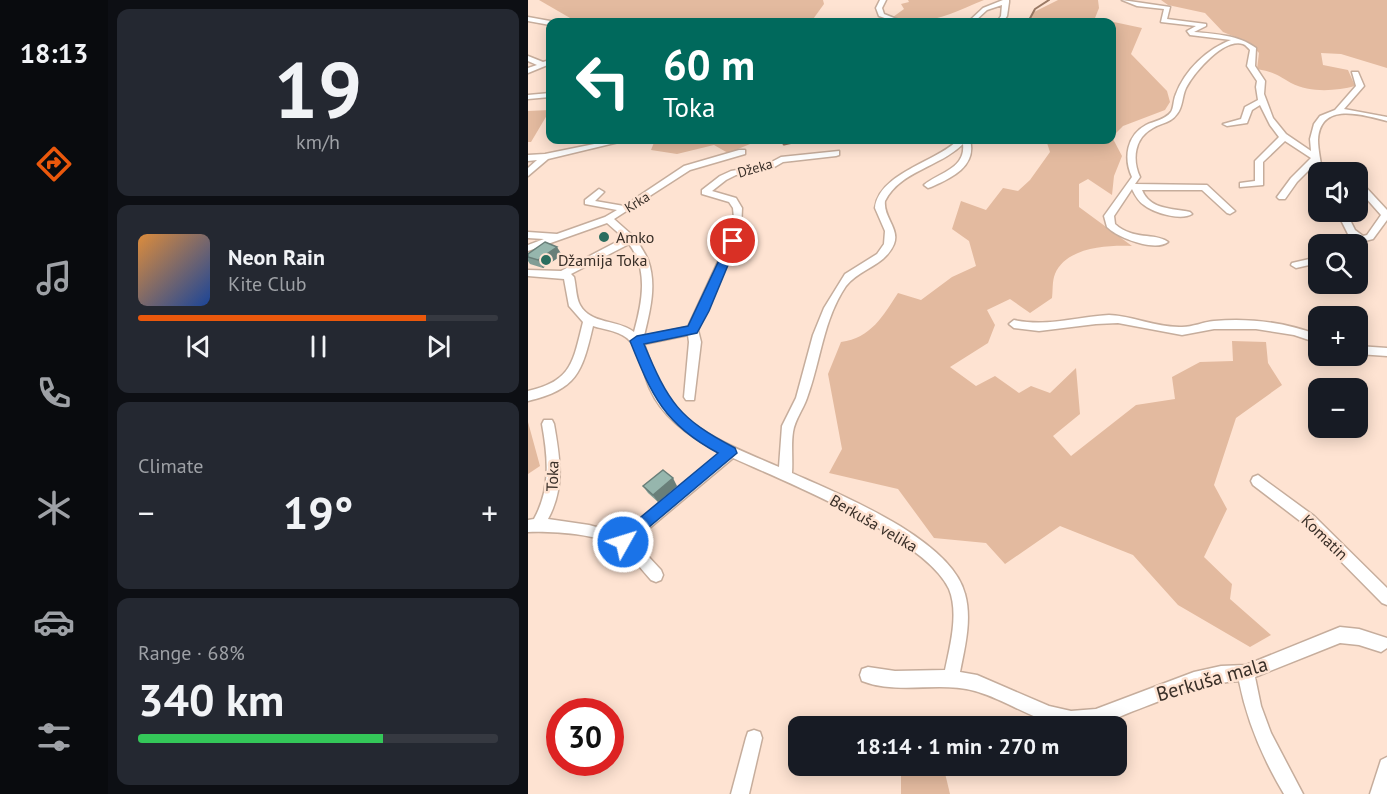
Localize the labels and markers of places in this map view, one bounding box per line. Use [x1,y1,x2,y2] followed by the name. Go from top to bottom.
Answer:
[707,215,758,266] pin
[616,227,654,247] place label: Amko
[597,230,611,244] marker: Amko
[558,250,647,270] place label: Džamija Toka
[539,253,553,267] marker: Džamija Toka

